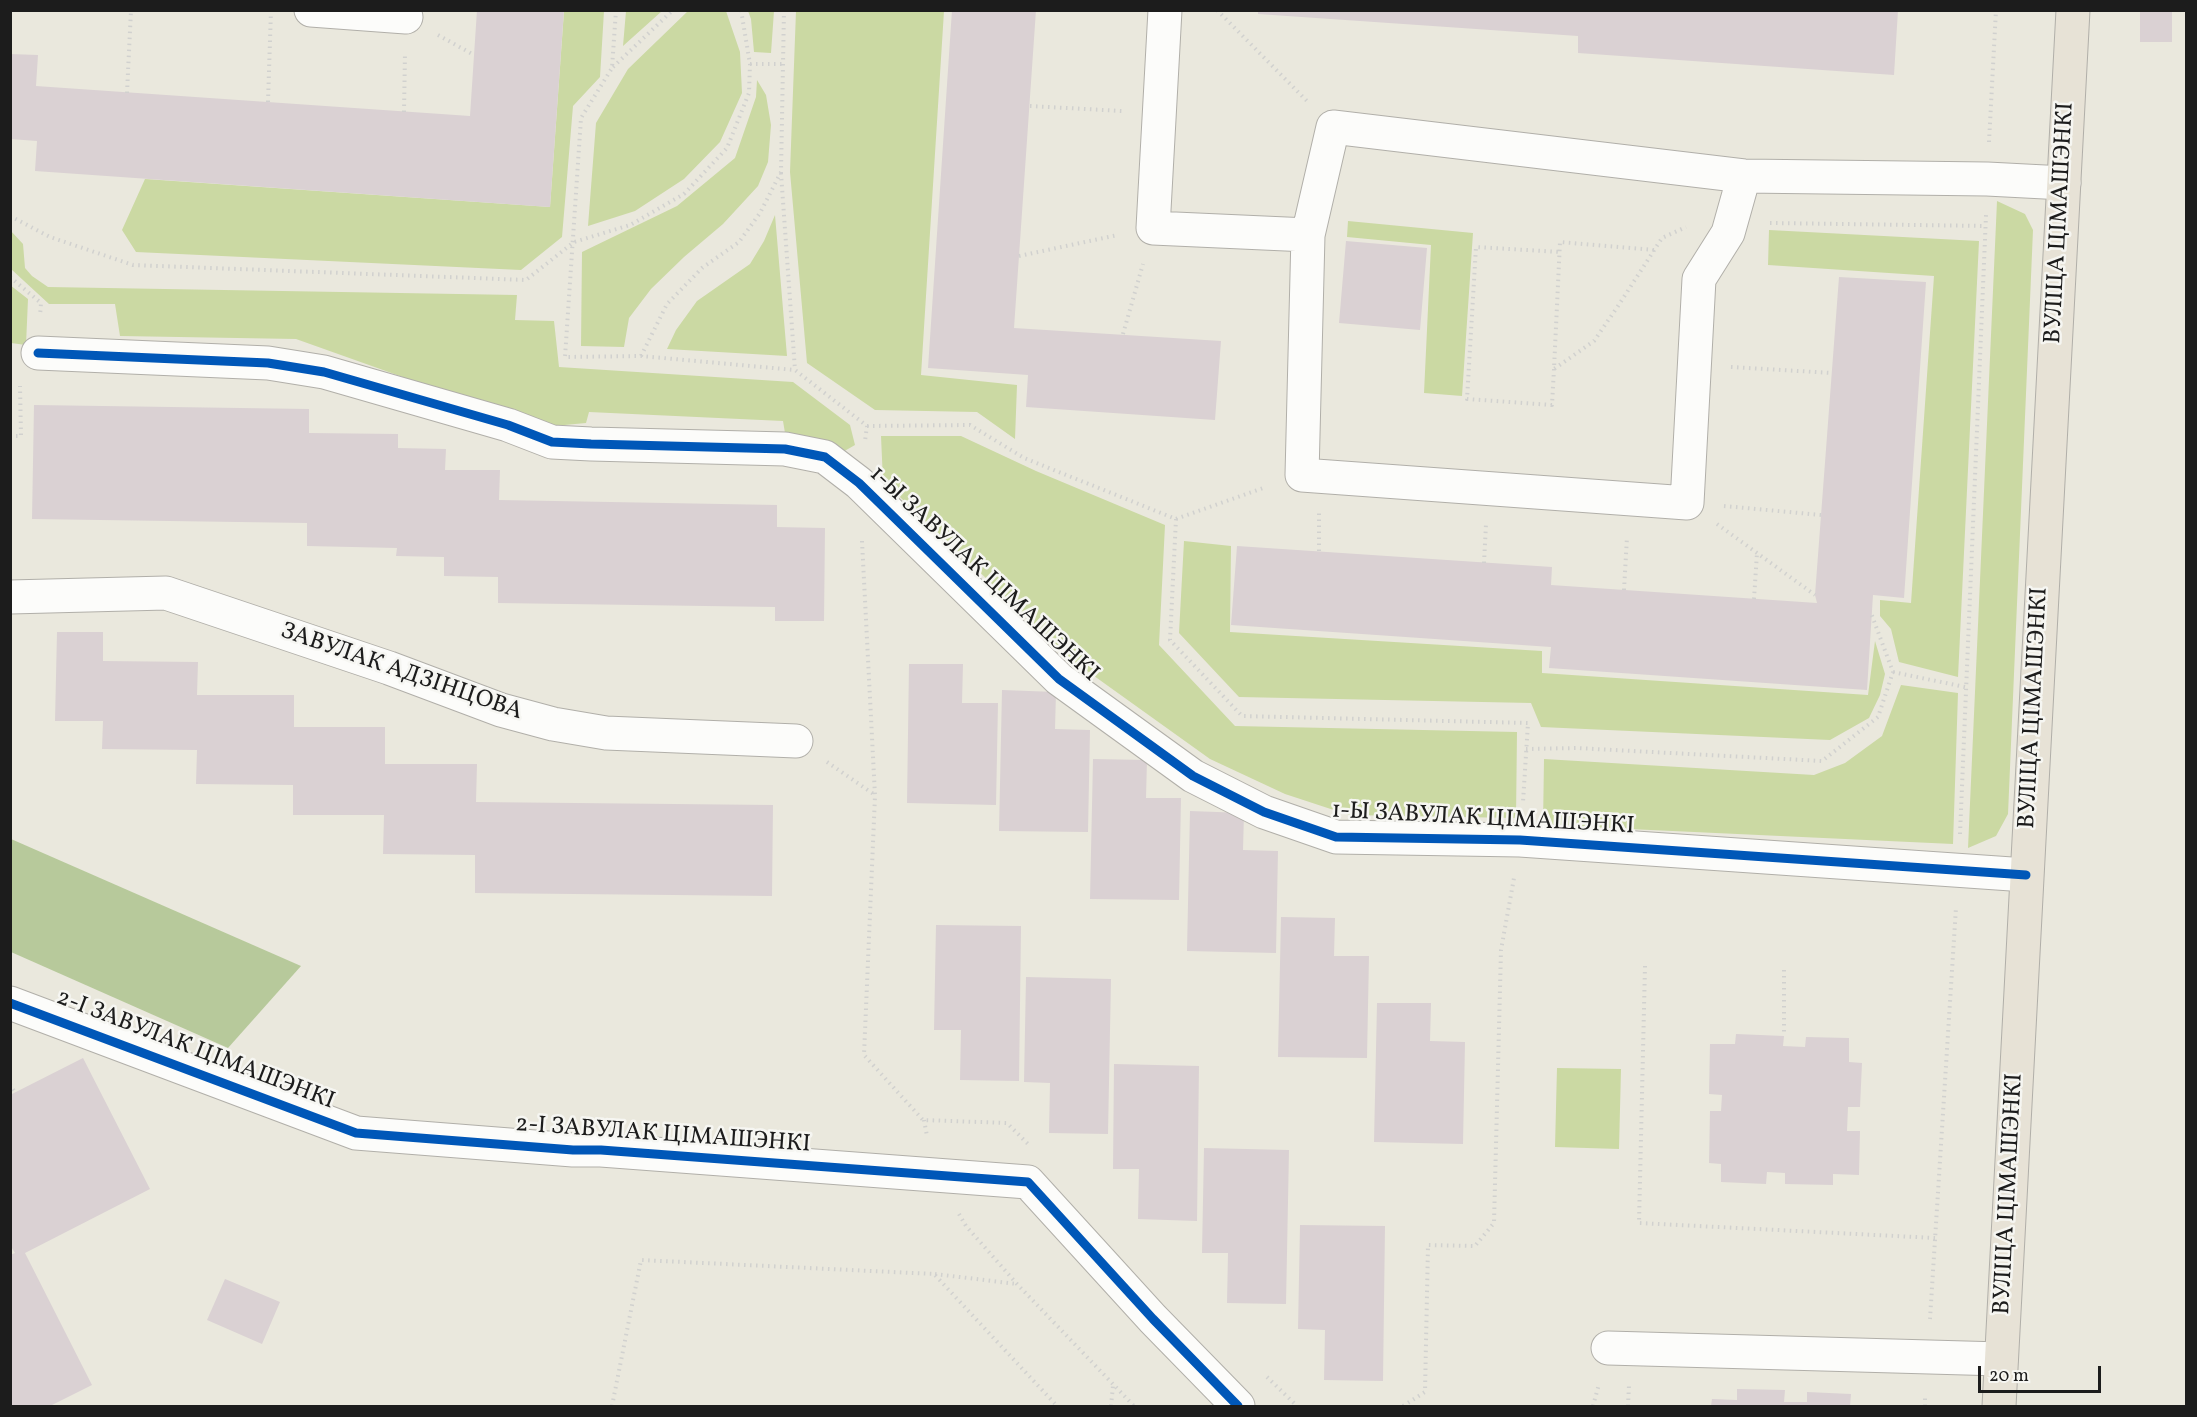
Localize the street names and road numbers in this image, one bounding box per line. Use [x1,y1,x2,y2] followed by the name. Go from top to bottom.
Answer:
[2040,102,2082,344] street label: ВУЛІЦА ЦІМАШЭНКІ
[862,461,1104,689] street label: 1-Ы ЗАВУЛАК ЦІМАШЭНКІ
[2014,587,2056,829] street label: ВУЛІЦА ЦІМАШЭНКІ
[276,618,526,728] street label: ЗАВУЛАК АДЗІНЦОВА
[1331,798,1635,842] street label: 1-Ы ЗАВУЛАК ЦІМАШЭНКІ
[52,985,338,1117] street label: 2-І ЗАВУЛАК ЦІМАШЭНКІ
[1989,1073,2031,1315] street label: ВУЛІЦА ЦІМАШЭНКІ
[514,1111,812,1161] street label: 2-І ЗАВУЛАК ЦІМАШЭНКІ

